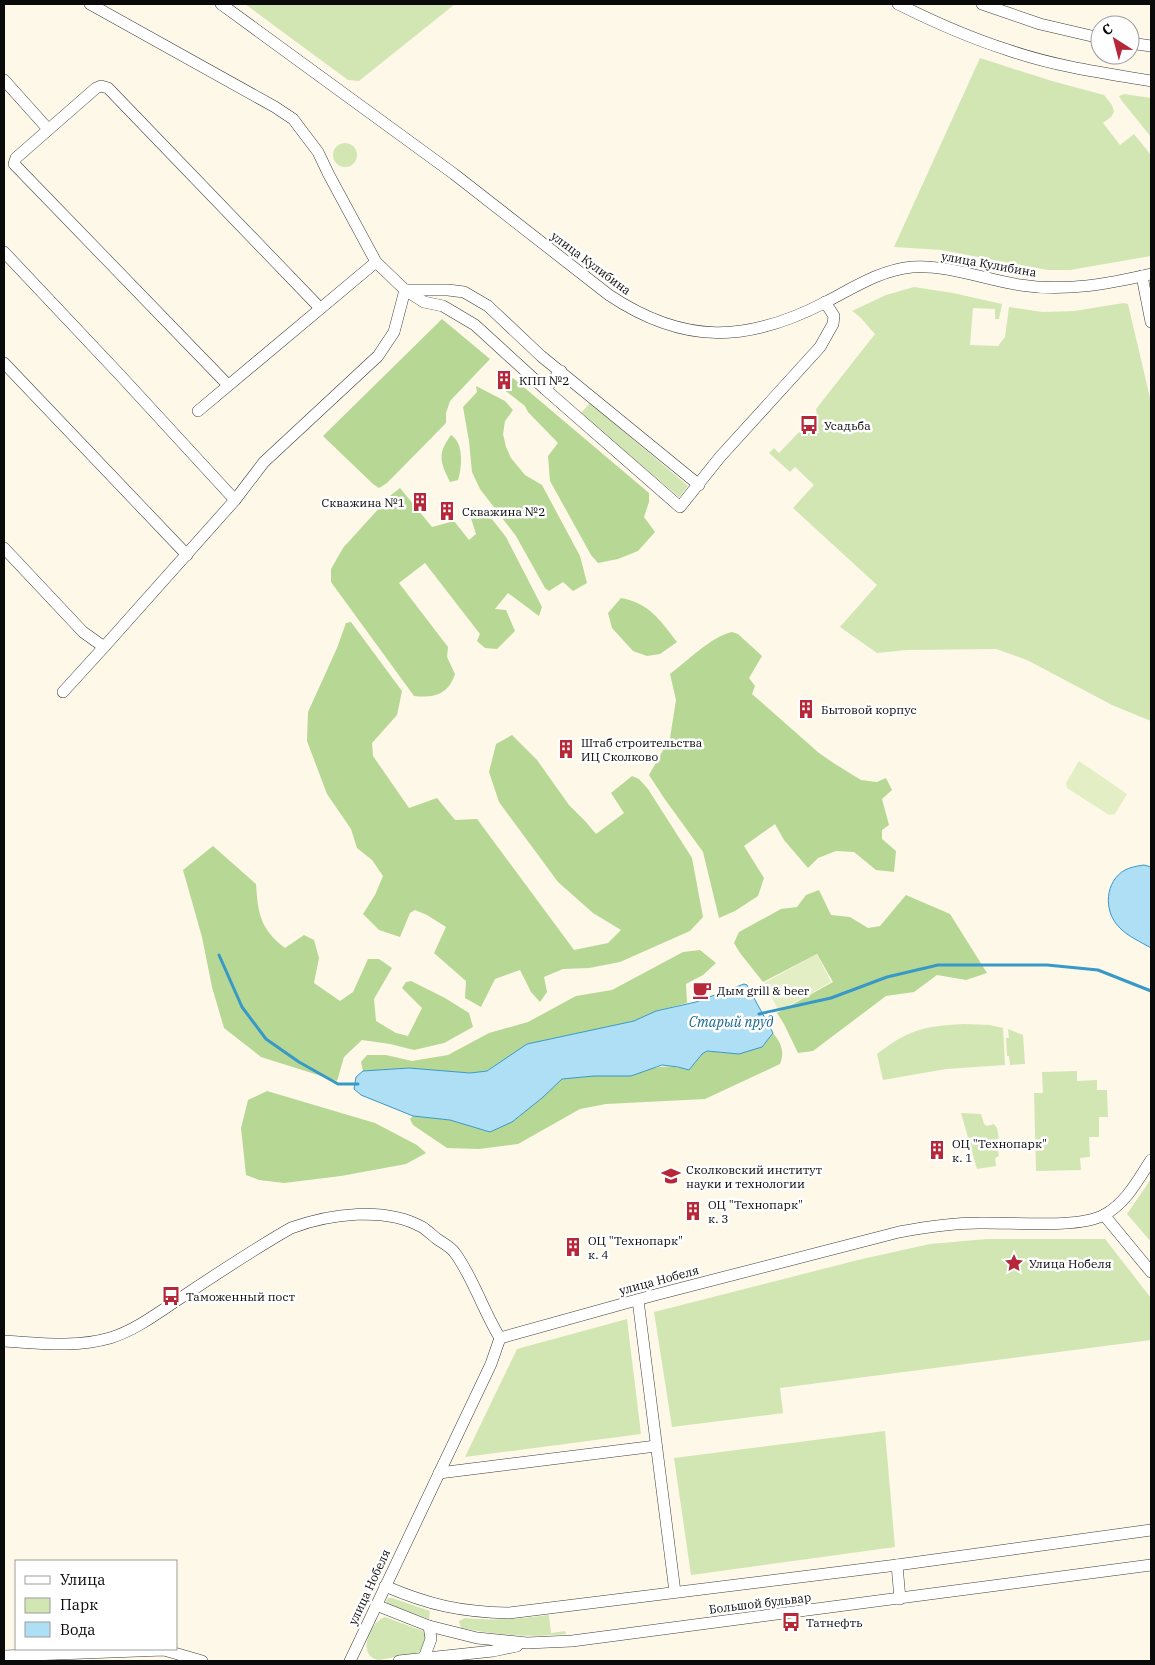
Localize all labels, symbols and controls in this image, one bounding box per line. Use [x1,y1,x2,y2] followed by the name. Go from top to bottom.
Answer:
[1090,15,1140,65] north arrow
[1098,19,1116,40] text: С
[548,228,634,298] street label: улица Кулибина
[940,248,1038,280] street label: улица Кулибина
[493,369,515,391] building icon: КПП №2
[519,373,570,388] place label: КПП №2
[798,414,820,436] bus stop icon: Усадьба
[824,418,871,433] place label: Усадьба
[409,491,431,513] building icon: Скважина №1
[322,495,405,510] place label: Скважина №1
[436,500,458,522] building icon: Скважина №2
[462,504,545,519] place label: Скважина №2
[795,698,817,720] building icon: Бытовой корпус
[821,702,917,717] place label: Бытовой корпус
[581,735,703,764] place label: Штаб строительства ИЦ Сколково
[555,738,577,760] building icon: Штаб строительства ИЦ Сколково
[691,979,713,1001] cafe icon: Дым grill & beer
[717,983,810,998] place label: Дым grill & beer
[689,1013,773,1031] water label: Старый пруд
[952,1136,1047,1165] place label: ОЦ "Технопарк" к. 1
[926,1139,948,1161] building icon: ОЦ "Технопарк" к. 1
[686,1162,822,1191] place label: Сколковский институт науки и технологии
[660,1165,682,1187] school or university icon: Сколковский институт науки и технологии
[708,1197,803,1226] place label: ОЦ "Технопарк" к. 3
[682,1200,704,1222] building icon: ОЦ "Технопарк" к. 3
[588,1233,683,1262] place label: ОЦ "Технопарк" к. 4
[562,1236,584,1258] building icon: ОЦ "Технопарк" к. 4
[1003,1252,1025,1274] place icon: Улица Нобеля
[1029,1256,1112,1271] place label: Улица Нобеля
[617,1262,701,1298] street label: улица Нобеля
[160,1285,182,1307] bus stop icon: Таможенный пост
[186,1289,295,1304] place label: Таможенный пост
[345,1547,393,1627] street label: улица Нобеля
[15,1560,178,1650] legend
[60,1570,105,1589] text: Улица
[708,1589,812,1617] street label: Большой бульвар
[60,1595,98,1614] text: Парк
[780,1611,802,1633] bus stop icon: Татнефть
[806,1615,863,1630] place label: Татнефть
[60,1620,96,1639] text: Вода

